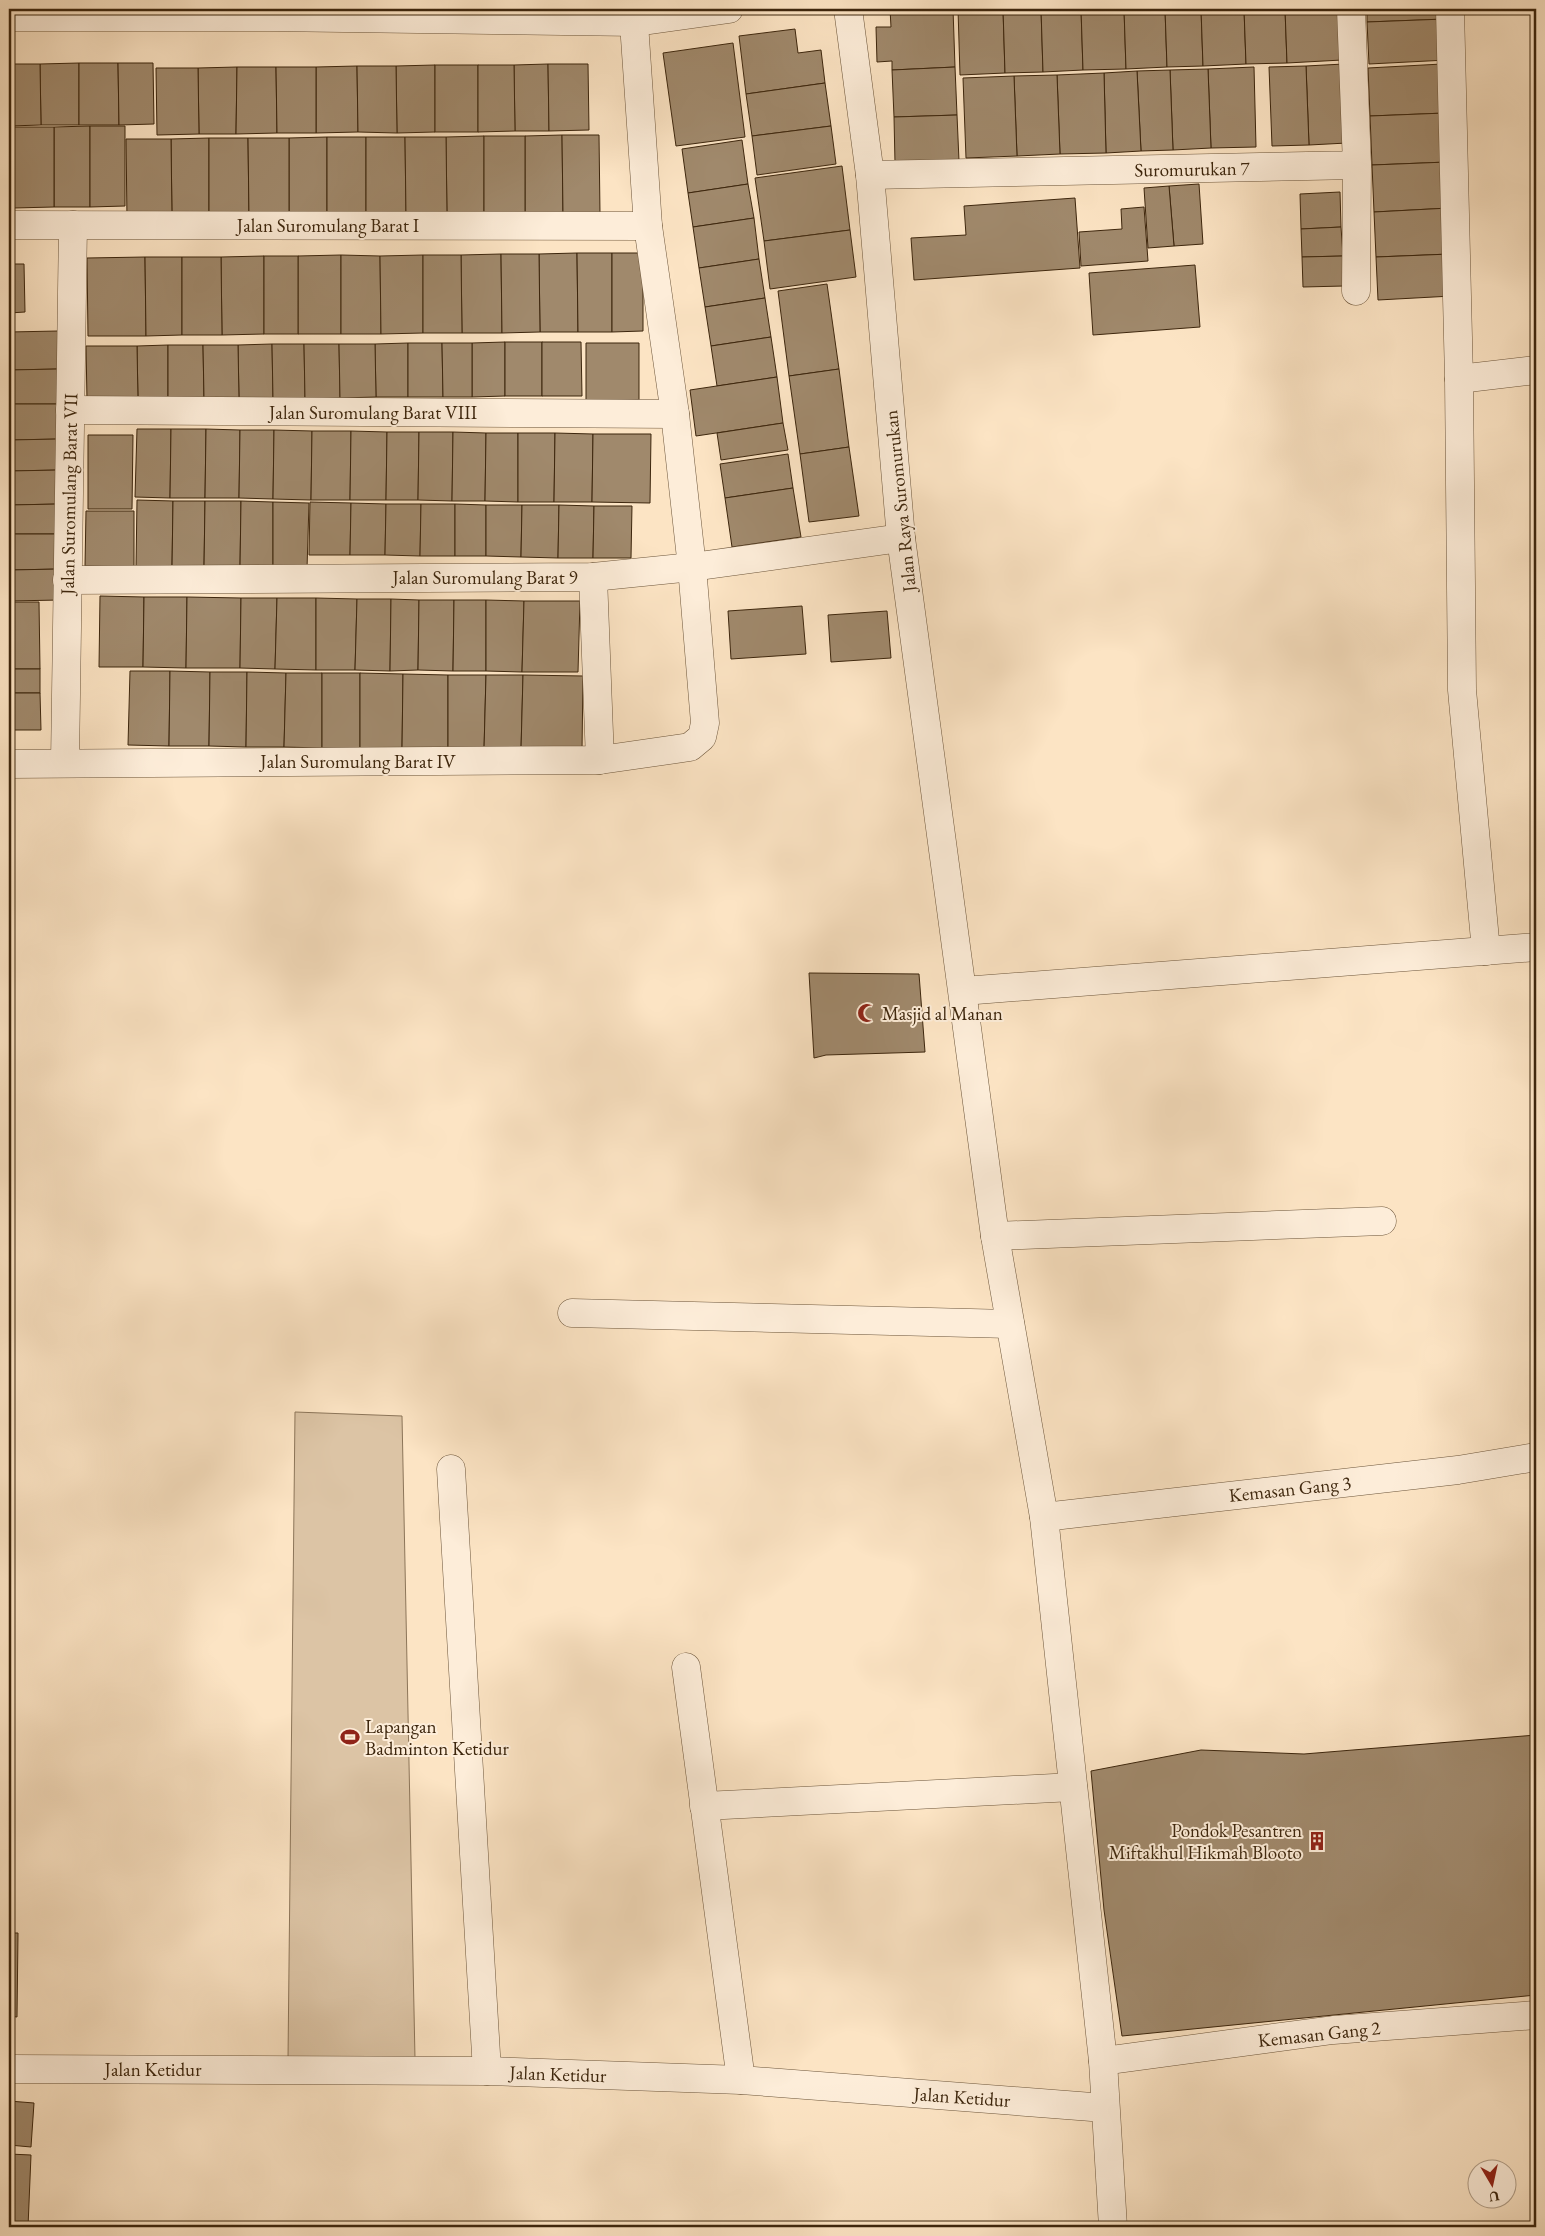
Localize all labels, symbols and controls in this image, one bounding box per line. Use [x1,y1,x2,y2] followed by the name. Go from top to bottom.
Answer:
[1134,155,1251,183] street label: Suromurukan 7
[235,213,420,238] street label: Jalan Suromulang Barat I
[55,392,83,597] street label: Jalan Suromulang Barat VII
[267,400,478,425] street label: Jalan Suromulang Barat VIII
[878,409,922,595] street label: Jalan Raya Suromurukan
[390,565,578,590] street label: Jalan Suromulang Barat 9
[258,749,456,774] street label: Jalan Suromulang Barat IV
[882,1001,1003,1026] place label: Masjid al Manan
[856,1002,878,1024] mosque icon: Masjid al Manan
[1228,1470,1352,1508] street label: Kemasan Gang 3
[365,1714,510,1761] place label: Lapangan Badminton Ketidur
[339,1726,361,1748] sports icon: Lapangan Badminton Ketidur
[1109,1818,1302,1865] place label: Pondok Pesantren Miftakhul Hikmah Blooto
[1306,1830,1328,1852] building icon: Pondok Pesantren Miftakhul Hikmah Blooto
[1257,2015,1381,2053] street label: Kemasan Gang 2
[103,2057,202,2082] street label: Jalan Ketidur
[507,2060,608,2088] street label: Jalan Ketidur
[911,2081,1012,2113] street label: Jalan Ketidur
[1468,2158,1518,2208] north arrow
[1487,2187,1501,2207] text: U

